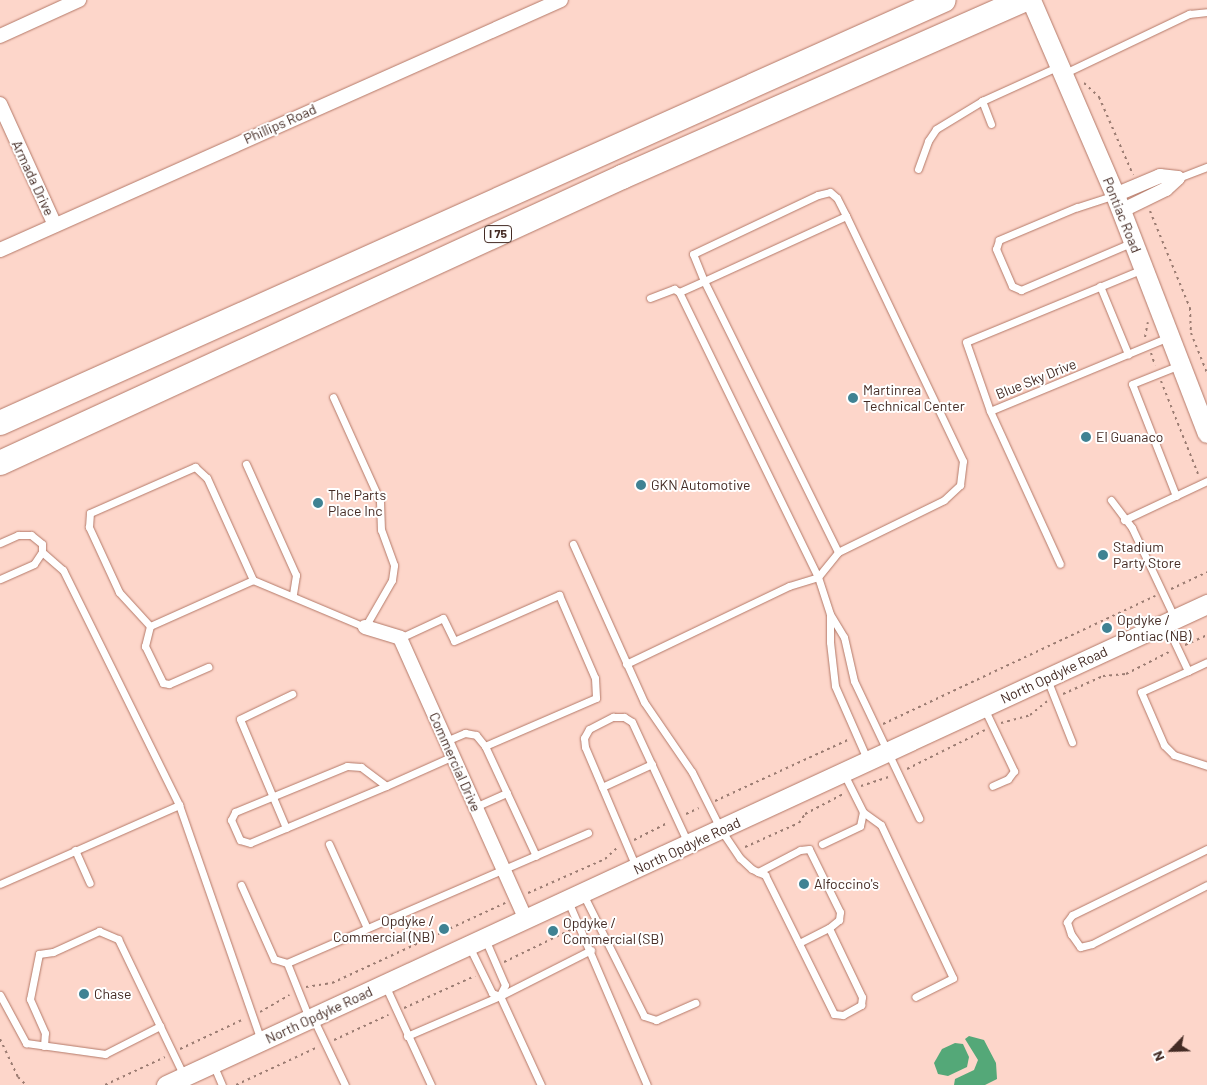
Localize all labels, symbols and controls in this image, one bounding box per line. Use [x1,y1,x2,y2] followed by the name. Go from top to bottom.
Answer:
[241,101,319,147] street label: Phillips Road
[8,138,58,218] street label: Armada Drive
[1099,175,1145,255] street label: Pontiac Road
[483,224,513,243] road number: I 75
[993,355,1079,403] street label: Blue Sky Drive
[863,382,965,414] place label: Martinrea Technical Center
[847,392,859,404] marker: Martinrea Technical Center
[1096,429,1163,445] place label: El Guanaco
[1080,431,1092,443] marker: El Guanaco
[651,477,750,493] place label: GKN Automotive
[635,479,647,491] marker: GKN Automotive
[328,487,386,520] place label: The Parts Place Inc
[312,497,324,509] marker: The Parts Place Inc
[1113,539,1181,572] place label: Stadium Party Store
[1097,549,1109,561] marker: Stadium Party Store
[1117,612,1191,644] place label: Opdyke / Pontiac (NB)
[1101,622,1113,634] marker: Opdyke / Pontiac (NB)
[998,643,1110,707] street label: North Opdyke Road
[426,710,484,814] street label: Commercial Drive
[631,814,743,878] street label: North Opdyke Road
[814,876,879,892] place label: Alfoccino's
[798,878,810,890] marker: Alfoccino's
[333,913,434,946] place label: Opdyke / Commercial (NB)
[563,915,663,948] place label: Opdyke / Commercial (SB)
[438,923,450,935] marker: Opdyke / Commercial (NB)
[547,925,559,937] marker: Opdyke / Commercial (SB)
[263,983,375,1047] street label: North Opdyke Road
[94,986,131,1002] place label: Chase
[78,988,90,1000] marker: Chase
[1147,1025,1197,1075] north arrow
[1148,1049,1167,1064] text: N

